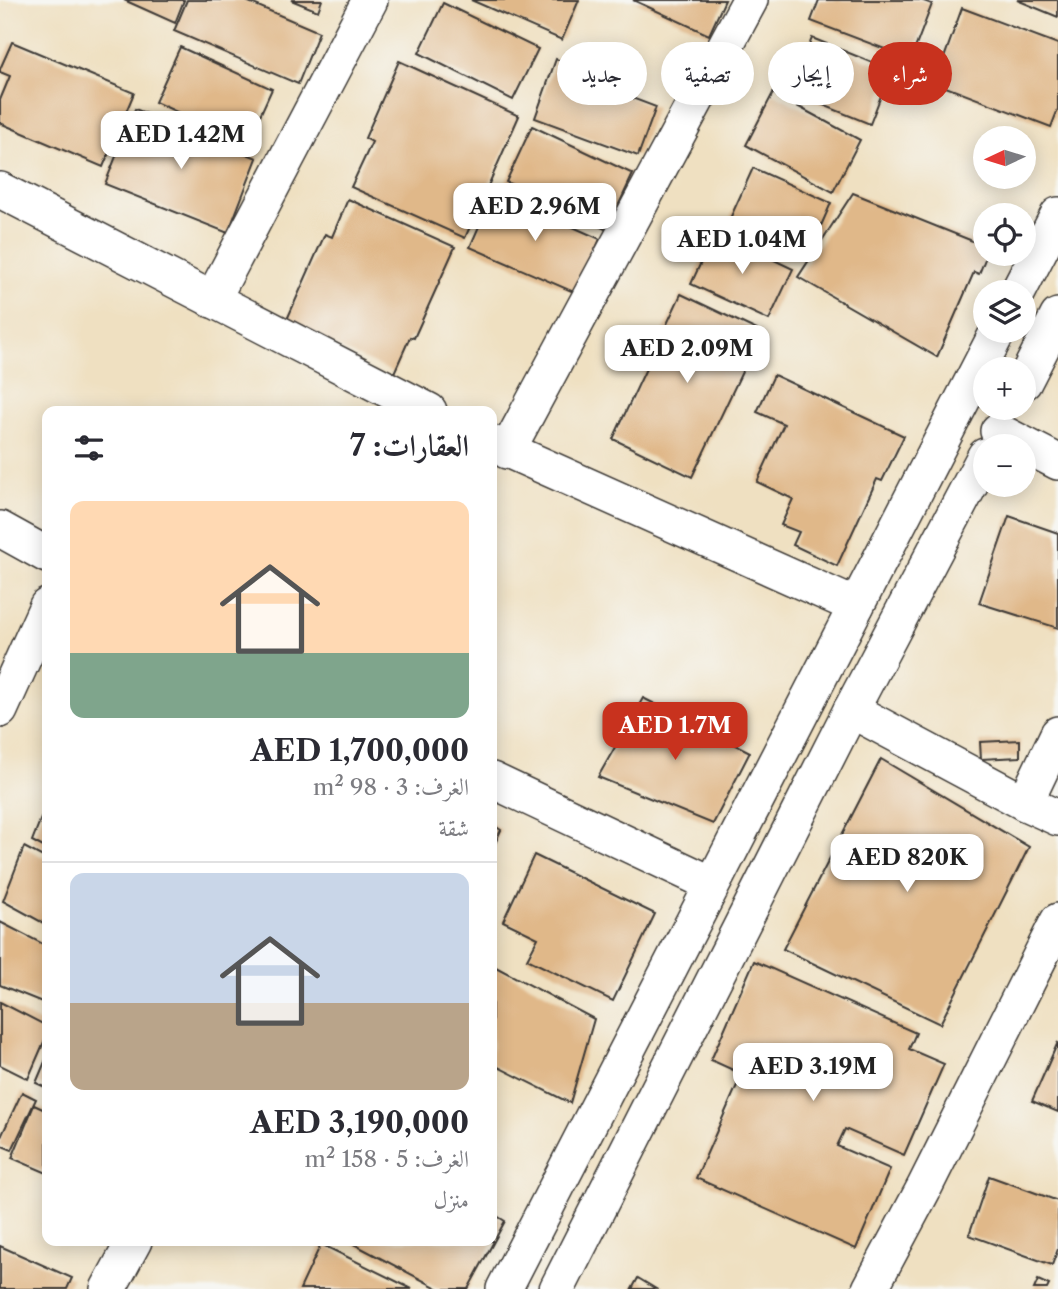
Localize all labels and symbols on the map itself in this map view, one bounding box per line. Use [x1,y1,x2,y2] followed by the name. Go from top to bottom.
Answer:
[101,111,261,171] pin: AED 1.42M
[973,126,1036,189] north arrow
[455,184,615,243] pin: AED 2.96M
[662,216,822,276] pin: AED 1.04M
[607,326,767,385] pin: AED 2.09M
[603,702,747,762] pin: AED 1.7M
[835,834,979,894] pin: AED 820K
[733,1044,893,1103] pin: AED 3.19M

